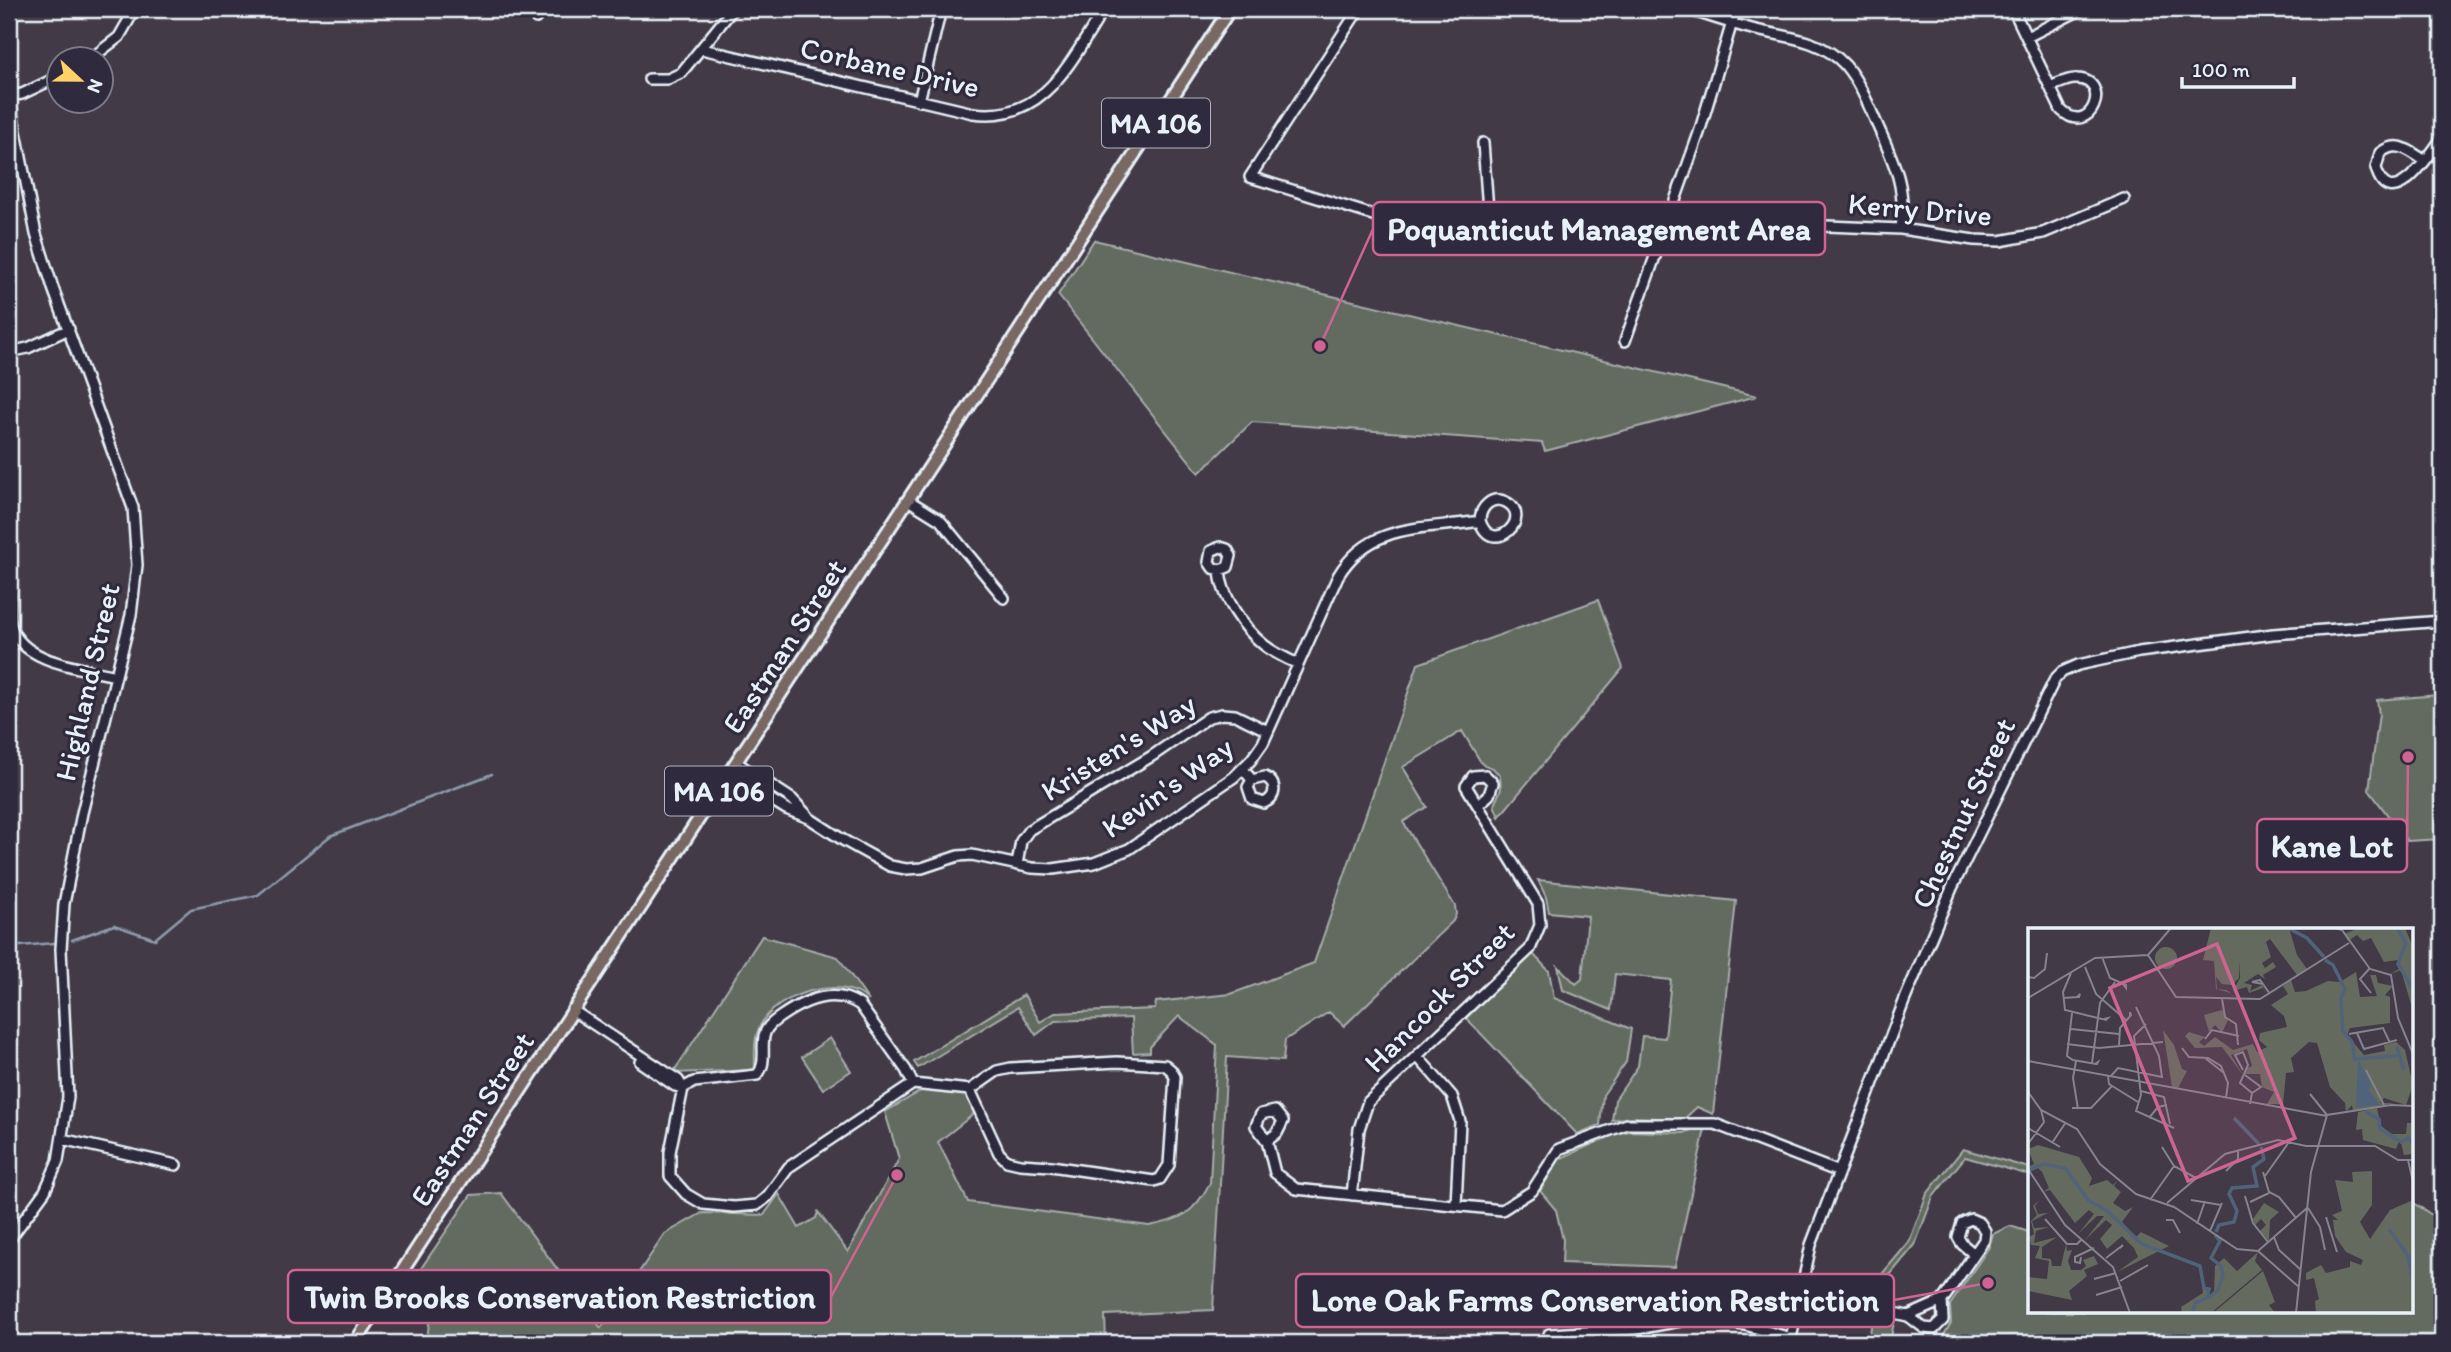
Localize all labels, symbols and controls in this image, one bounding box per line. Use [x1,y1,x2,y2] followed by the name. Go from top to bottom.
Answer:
[797,28,983,106] street label: Corbane Drive
[46,46,116,116] north arrow
[2182,46,2294,90] scale bar
[2192,57,2250,82] text: 100 m
[82,76,108,96] text: N
[1102,99,1210,148] road number: MA 106
[1847,184,1993,234] street label: Kerry Drive
[1373,202,1825,255] callout: Poquanticut Management Area
[1387,210,1811,248] text: Poquanticut Management Area
[714,552,854,740] street label: Eastman Street
[46,579,128,785] street label: Highland Street
[1034,685,1202,809] street label: Kristen's Way
[1903,712,2023,914] street label: Chestnut Street
[1094,728,1240,846] street label: Kevin's Way
[665,766,773,816] road number: MA 106
[2257,819,2407,872] callout: Kane Lot
[2271,827,2393,865] text: Kane Lot
[1356,914,1522,1080] street label: Hancock Street
[2028,928,2412,1314] inset map
[402,1025,542,1213] street label: Eastman Street
[288,1270,831,1323] callout: Twin Brooks Conservation Restriction
[1296,1274,1894,1327] callout: Lone Oak Farms Conservation Restriction
[303,1278,817,1316] text: Twin Brooks Conservation Restriction
[1311,1281,1880,1319] text: Lone Oak Farms Conservation Restriction

